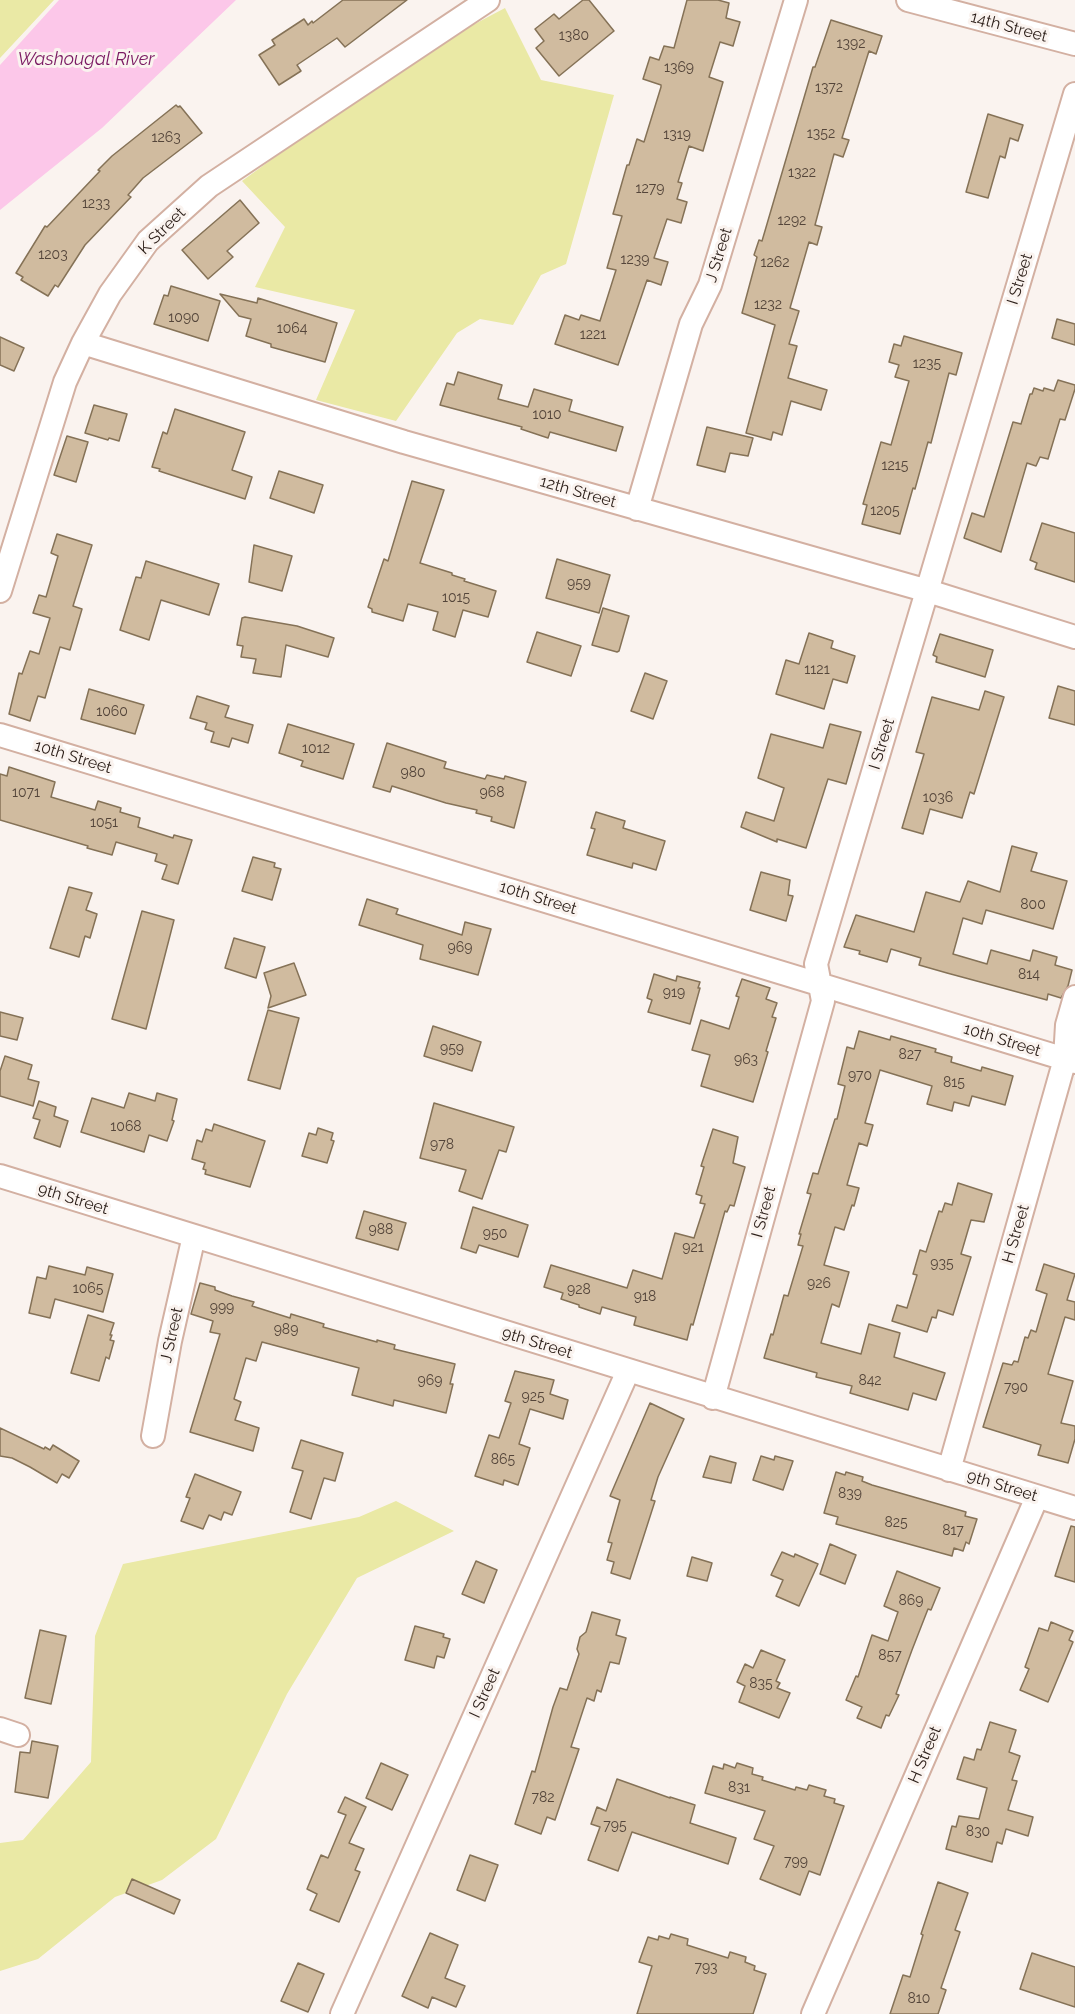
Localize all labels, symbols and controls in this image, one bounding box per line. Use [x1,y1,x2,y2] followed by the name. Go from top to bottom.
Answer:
[969,8,1049,46] street label: 14th Street
[559,28,589,44] house number: 1380
[837,36,865,52] house number: 1392
[18,49,154,71] water label: Washougal River
[664,60,694,76] house number: 1369
[815,80,843,96] house number: 1372
[807,126,835,142] house number: 1352
[663,127,691,143] house number: 1319
[151,130,181,146] house number: 1263
[788,165,816,181] house number: 1322
[636,181,664,197] house number: 1279
[82,196,110,212] house number: 1233
[134,203,190,259] street label: K Street
[778,213,806,229] house number: 1292
[702,225,736,285] street label: J Street
[38,247,68,263] house number: 1203
[1003,251,1037,307] street label: I Street
[621,252,649,268] house number: 1239
[760,255,790,271] house number: 1262
[754,297,782,313] house number: 1232
[168,310,200,326] house number: 1090
[277,321,307,337] house number: 1064
[580,327,606,343] house number: 1221
[913,356,941,372] house number: 1235
[532,407,562,423] house number: 1010
[882,458,908,474] house number: 1215
[538,472,618,512] street label: 12th Street
[870,503,900,519] house number: 1205
[567,576,591,592] house number: 959
[442,590,470,606] house number: 1015
[804,662,830,678] house number: 1121
[96,704,128,720] house number: 1060
[865,716,899,772] street label: I Street
[32,736,114,778] street label: 10th Street
[302,741,330,757] house number: 1012
[400,765,426,781] house number: 980
[12,785,40,801] house number: 1071
[480,785,504,801] house number: 968
[923,790,953,806] house number: 1036
[90,815,118,831] house number: 1051
[497,877,579,919] street label: 10th Street
[1020,897,1046,913] house number: 800
[448,940,472,956] house number: 969
[1018,967,1040,983] house number: 814
[663,985,685,1001] house number: 919
[961,1019,1043,1061] street label: 10th Street
[440,1041,464,1057] house number: 959
[898,1047,922,1063] house number: 827
[734,1052,758,1068] house number: 963
[848,1068,872,1084] house number: 970
[943,1075,965,1091] house number: 815
[110,1119,142,1135] house number: 1068
[430,1137,454,1153] house number: 978
[36,1179,110,1219] street label: 9th Street
[748,1184,780,1240] street label: I Street
[998,1202,1034,1266] street label: H Street
[369,1222,393,1238] house number: 988
[483,1226,507,1242] house number: 950
[682,1240,704,1256] house number: 921
[930,1256,954,1272] house number: 935
[807,1276,831,1292] house number: 926
[73,1281,103,1297] house number: 1065
[567,1282,591,1298] house number: 928
[634,1289,656,1305] house number: 918
[210,1300,234,1316] house number: 999
[157,1306,187,1364] street label: J Street
[274,1322,298,1338] house number: 989
[500,1323,574,1363] street label: 9th Street
[418,1373,442,1389] house number: 969
[858,1373,882,1389] house number: 842
[1004,1380,1028,1396] house number: 790
[521,1389,545,1405] house number: 925
[491,1452,515,1468] house number: 865
[965,1466,1039,1506] street label: 9th Street
[838,1486,862,1502] house number: 839
[884,1515,908,1531] house number: 825
[942,1523,964,1539] house number: 817
[899,1593,923,1609] house number: 869
[878,1648,902,1664] house number: 857
[466,1665,504,1721] street label: I Street
[749,1676,773,1692] house number: 835
[904,1724,946,1786] street label: H Street
[728,1780,750,1796] house number: 831
[531,1790,555,1806] house number: 782
[603,1818,627,1834] house number: 795
[966,1824,990,1840] house number: 830
[784,1854,808,1870] house number: 799
[694,1960,718,1976] house number: 793
[908,1991,930,2007] house number: 810

